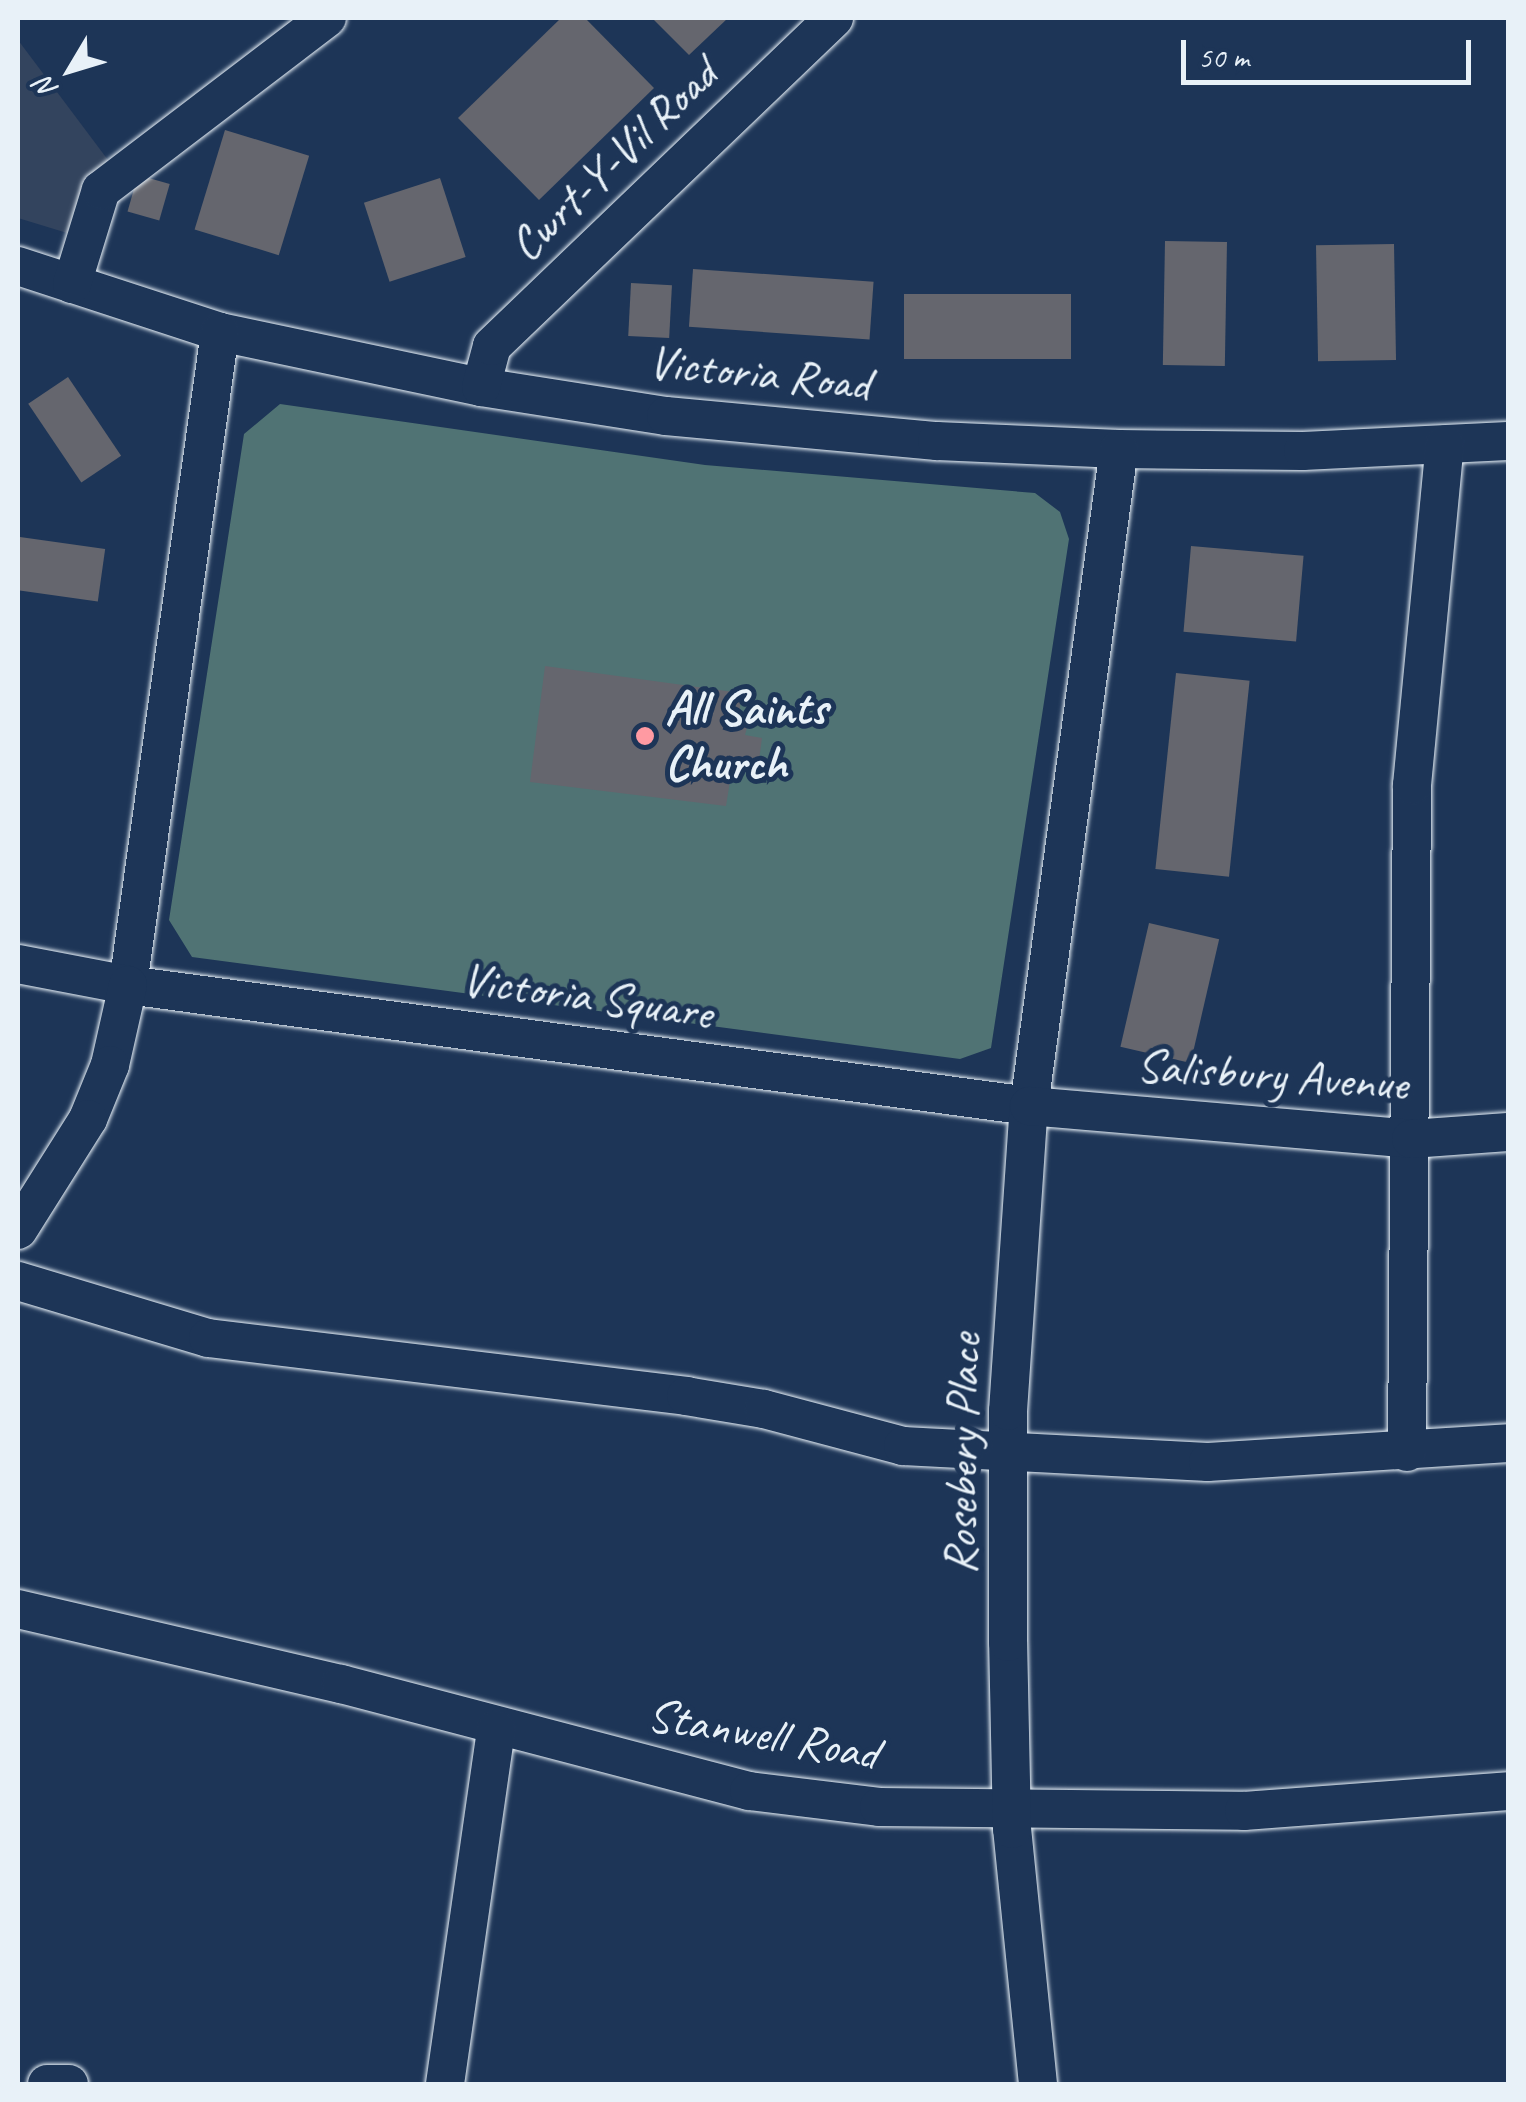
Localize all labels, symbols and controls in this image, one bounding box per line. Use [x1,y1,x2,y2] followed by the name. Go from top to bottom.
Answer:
[20,20,120,120] north arrow
[1186,20,1476,82] scale bar
[1198,38,1249,76] text: 50 m
[497,46,729,274] street label: Cwrt-Y-Vil Road
[27,71,65,106] text: N
[646,333,872,413] street label: Victoria Road
[665,679,827,792] place label: All Saints Church
[634,725,656,747] marker: All Saints Church
[459,950,715,1042] street label: Victoria Square
[1135,1037,1409,1113] street label: Salisbury Avenue
[931,1333,993,1575] street label: Rosebery Place
[644,1686,882,1782] street label: Stanwell Road

